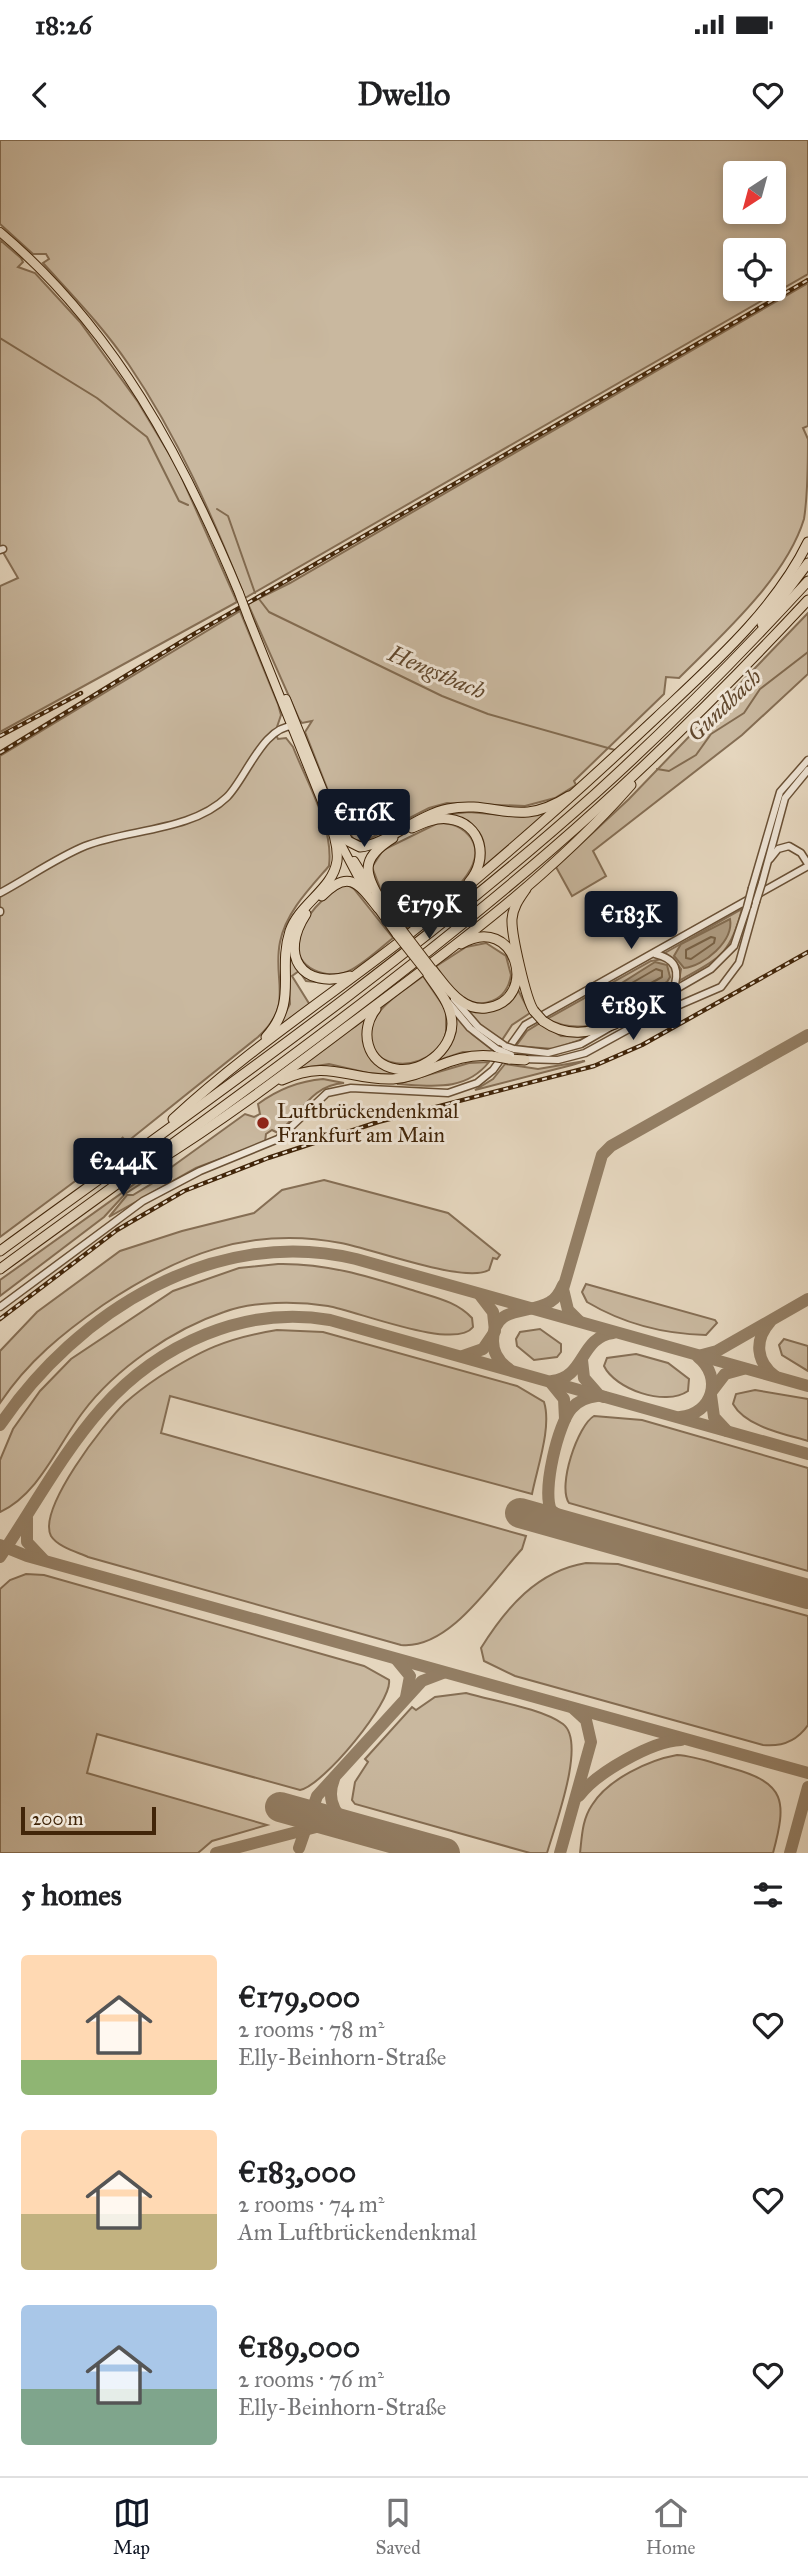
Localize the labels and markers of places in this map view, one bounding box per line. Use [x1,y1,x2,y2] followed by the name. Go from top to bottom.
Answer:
[315,790,413,849] pin: €116K
[380,882,478,941] pin: €179K
[582,892,680,951] pin: €183K
[584,982,682,1042] pin: €189K
[277,1098,459,1148] place label: Luftbrückendenkmal Frankfurt am Main
[255,1115,271,1131] marker: Luftbrückendenkmal Frankfurt am Main
[74,1138,172,1198] pin: €244K

